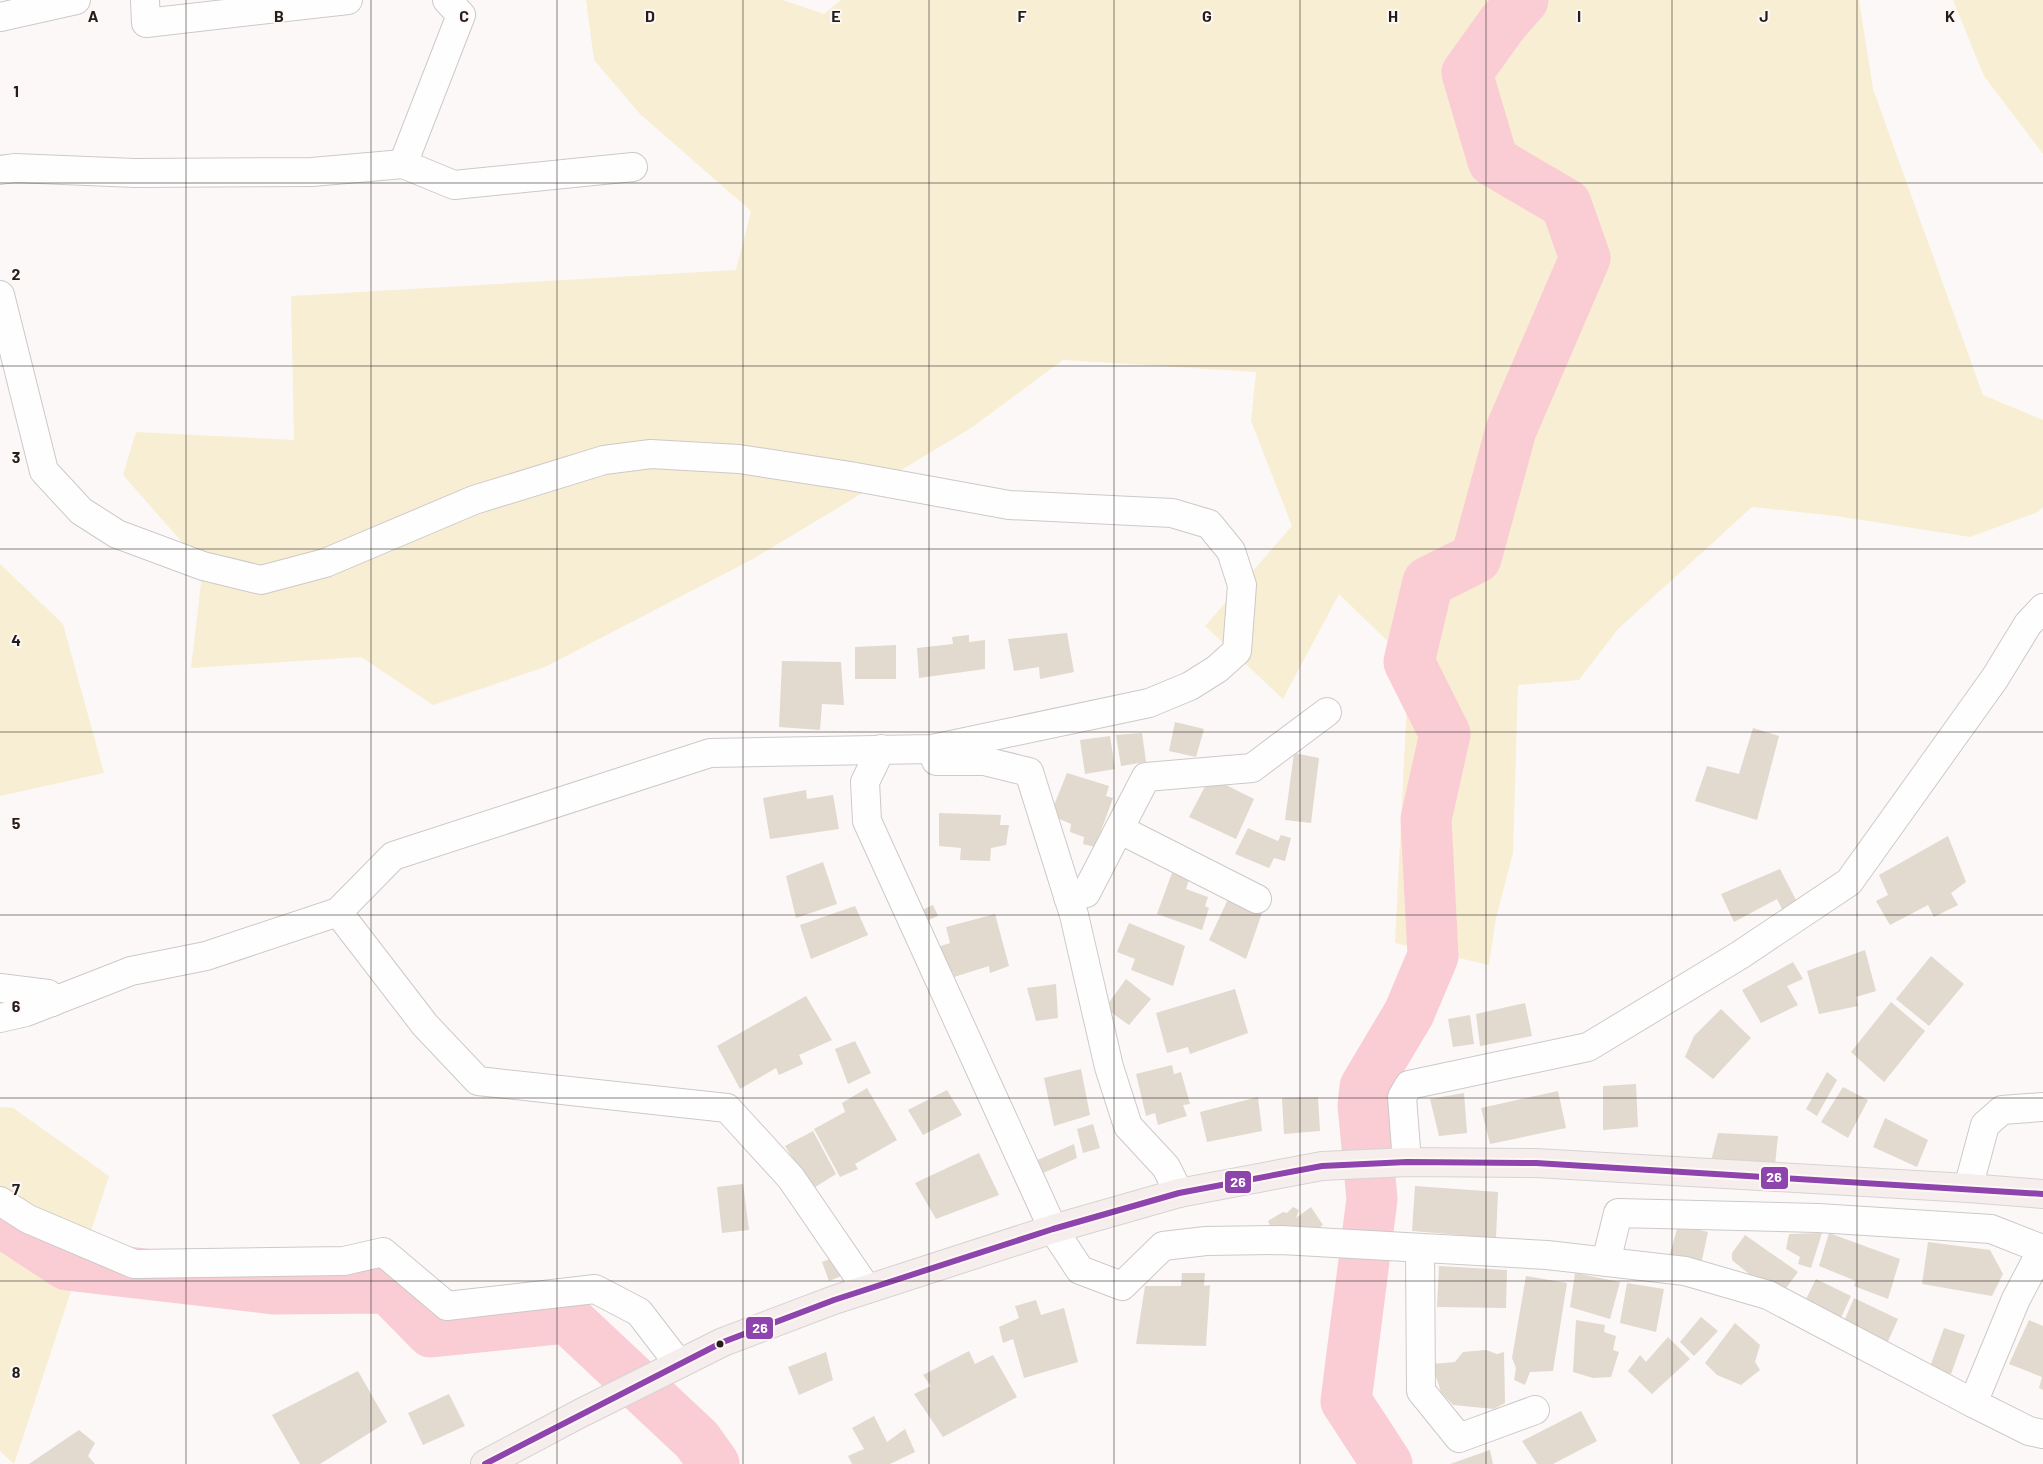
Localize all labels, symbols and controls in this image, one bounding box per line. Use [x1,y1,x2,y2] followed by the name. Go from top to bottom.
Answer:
[88,6,99,25] text: A
[274,6,284,25] text: B
[459,6,469,25] text: C
[645,6,655,25] text: D
[831,6,841,25] text: E
[1018,6,1027,25] text: F
[1202,6,1212,25] text: G
[1388,6,1398,25] text: H
[1577,6,1581,25] text: I
[1759,6,1769,25] text: J
[1945,6,1955,25] text: K
[13,81,19,100] text: 1
[12,264,21,283] text: 2
[12,447,20,466] text: 3
[11,630,21,649] text: 4
[12,813,21,832] text: 5
[12,996,21,1015] text: 6
[1760,1166,1789,1190] line badge: 26
[1766,1168,1782,1185] text: 26
[1224,1170,1252,1194] line badge: 26
[1230,1173,1246,1190] text: 26
[12,1179,20,1198] text: 7
[745,1316,774,1340] line badge: 26
[752,1319,768,1336] text: 26
[715,1339,725,1349] unlabelled marker
[12,1362,21,1381] text: 8

